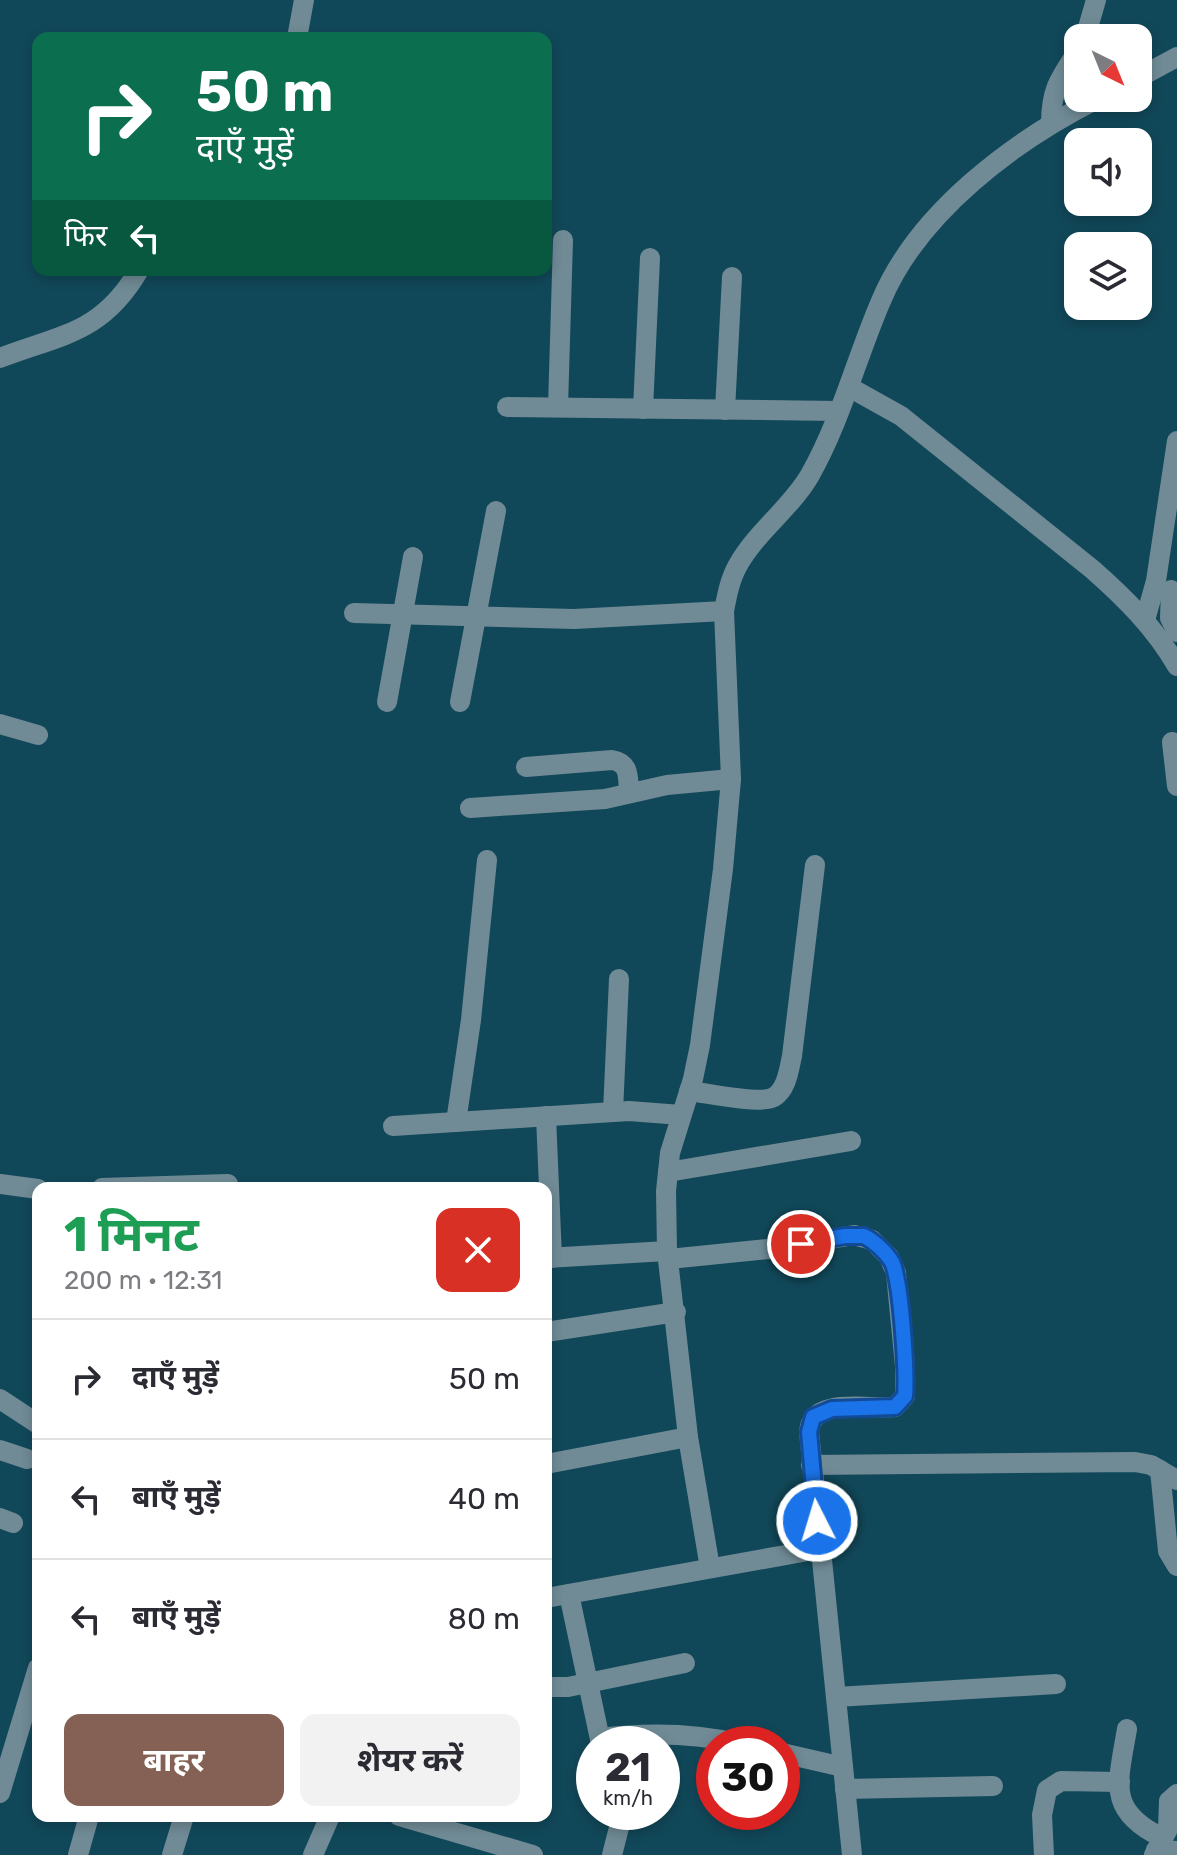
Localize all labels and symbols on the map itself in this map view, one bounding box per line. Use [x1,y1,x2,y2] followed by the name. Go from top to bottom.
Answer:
[1064,24,1152,112] north arrow
[767,1210,835,1278] pin
[775,1479,859,1563] position arrow
[696,1726,800,1830] speed limit sign: 30

